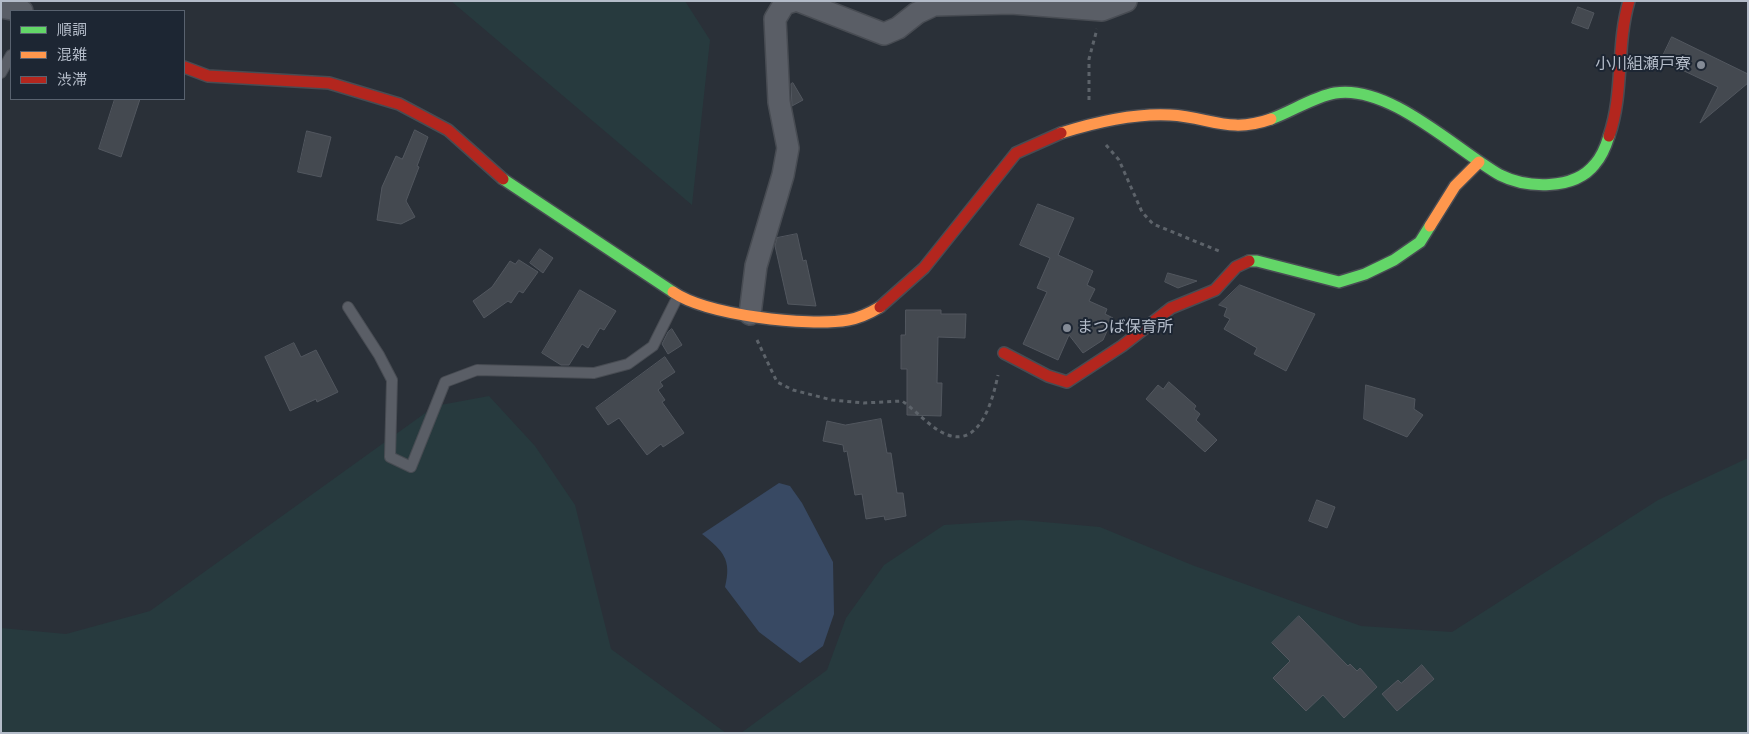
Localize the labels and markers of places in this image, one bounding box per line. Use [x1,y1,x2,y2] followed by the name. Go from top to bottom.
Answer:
[1595,55,1691,75] place label: 小川組瀬戸寮
[1695,59,1707,71] marker: 小川組瀬戸寮
[1077,318,1173,338] place label: まつば保育所
[1061,322,1073,334] marker: まつば保育所

